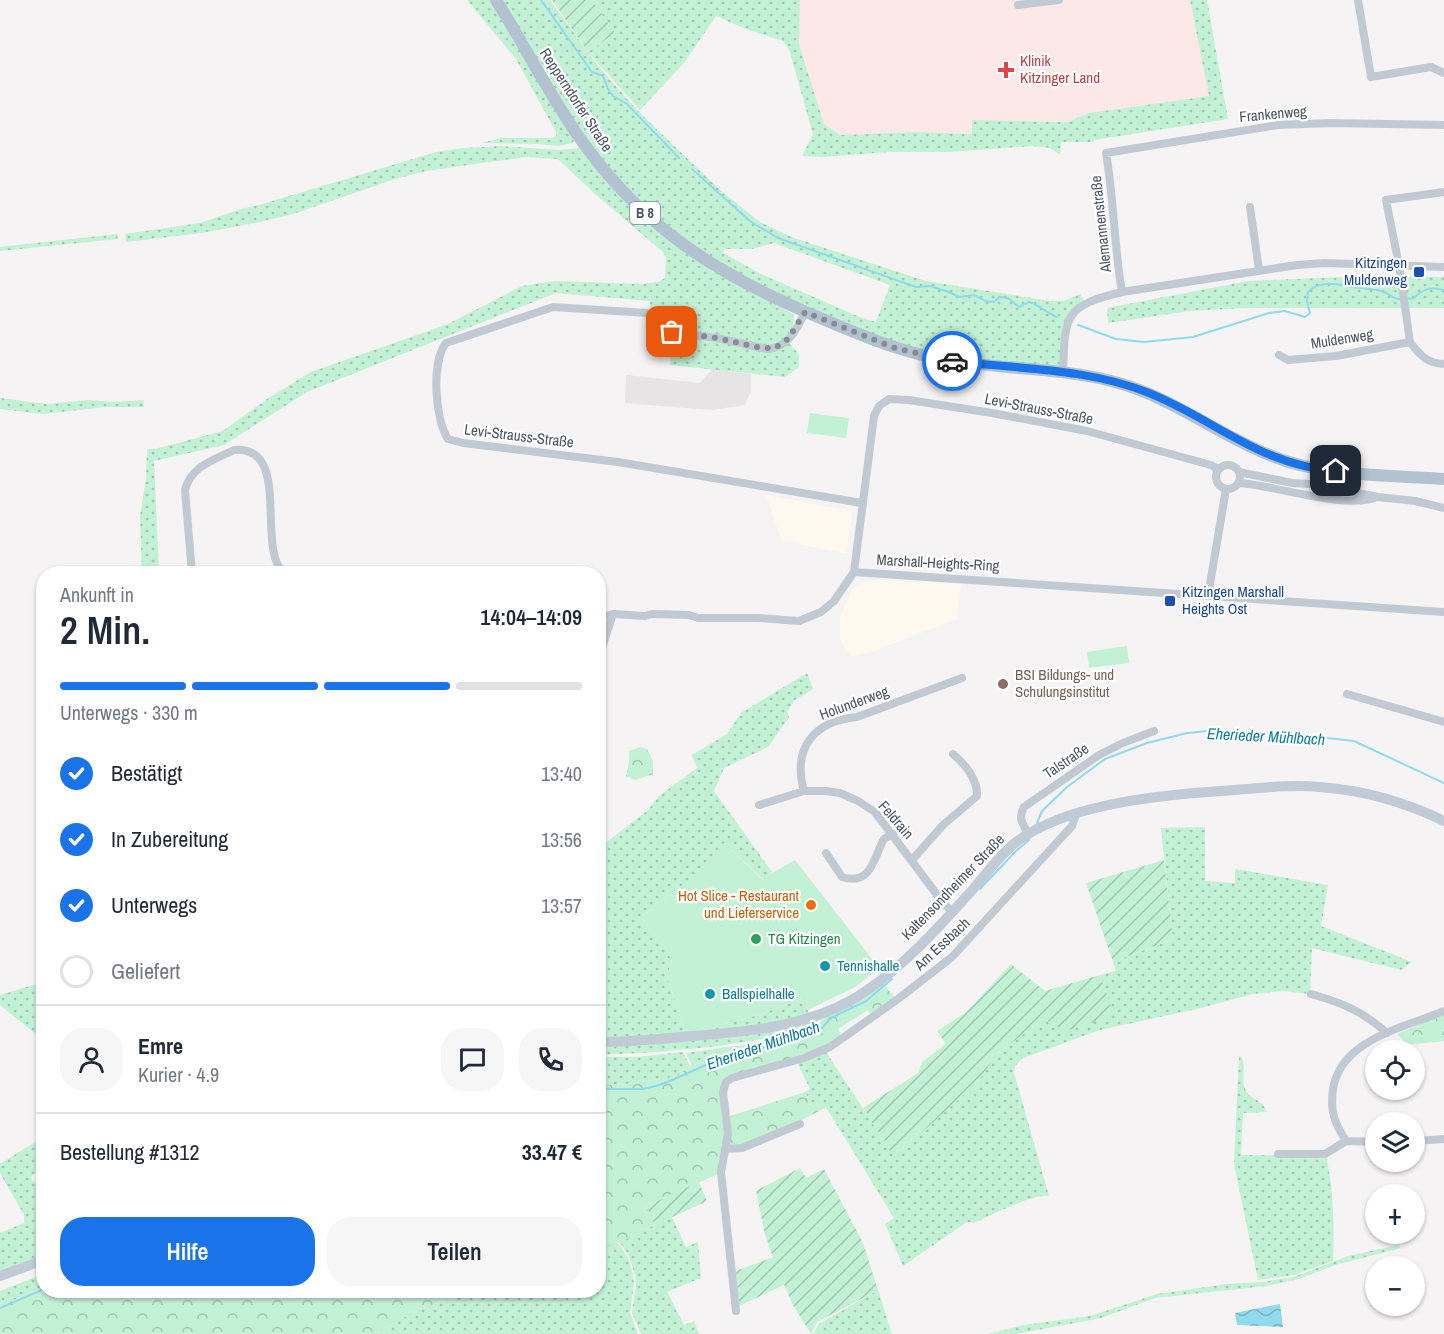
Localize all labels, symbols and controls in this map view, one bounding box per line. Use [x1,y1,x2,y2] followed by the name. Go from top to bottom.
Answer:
[535,44,618,156] street label: Repperndorfer Straße
[1020,50,1100,88] place label: Klinik Kitzinger Land
[997,61,1015,79] marker: Klinik Kitzinger Land
[1238,100,1308,127] street label: Frankenweg
[1085,175,1116,274] street label: Alemannenstraße
[630,202,660,224] road number: B 8
[1344,252,1407,290] place label: Kitzingen Muldenweg
[1412,265,1426,279] marker: Kitzingen Muldenweg
[646,306,697,357] pin
[655,315,688,348] icon: bag
[1309,323,1375,354] street label: Muldenweg
[922,331,982,391] courier
[936,345,969,378] icon: car
[983,388,1095,429] street label: Levi-Strauss-Straße
[463,418,575,453] street label: Levi-Strauss-Straße
[1310,445,1361,496] pin
[1319,454,1352,487] icon: home
[876,549,1000,576] street label: Marshall-Heights-Ring
[60,581,134,608] text: Ankunft in
[1182,581,1284,619] place label: Kitzingen Marshall Heights Ost
[1163,594,1177,608] marker: Kitzingen Marshall Heights Ost
[480,602,582,632] text: 14:04–14:09
[60,604,150,656] text: 2 Min.
[1015,664,1114,702] place label: BSI Bildungs- und Schulungsinstitut
[996,677,1010,691] marker: BSI Bildungs- und Schulungsinstitut
[816,680,892,725] street label: Holunderweg
[60,699,198,726] text: Unterwegs · 330 m
[1206,722,1326,750] water label: Eherieder Mühlbach
[1039,738,1093,784] street label: Talstraße
[60,757,93,790] icon: check
[111,758,182,788] text: Bestätigt
[541,760,582,787] text: 13:40
[874,796,919,843] street label: Feldrain
[60,823,93,856] icon: check
[111,824,228,854] text: In Zubereitung
[541,826,582,853] text: 13:56
[896,829,1009,944] street label: Kaltensondheimer Straße
[678,885,800,923] place label: Hot Slice - Restaurant und Lieferservice
[60,889,93,922] icon: check
[111,890,197,920] text: Unterwegs
[541,892,582,919] text: 13:57
[804,898,818,912] marker: Hot Slice - Restaurant und Lieferservice
[909,912,974,976] street label: Am Essbach
[768,928,840,949] place label: TG Kitzingen
[749,932,763,946] marker: TG Kitzingen
[837,955,899,976] place label: Tennishalle
[111,956,180,986] text: Geliefert
[818,959,832,973] marker: Tennishalle
[722,983,795,1004] place label: Ballspielhalle
[703,987,717,1001] marker: Ballspielhalle
[704,1015,822,1075] water label: Eherieder Mühlbach
[60,1028,123,1091] button: person
[441,1028,504,1091] button: chat
[519,1028,582,1091] button: phone
[138,1031,183,1061] text: Emre
[1365,1040,1425,1316] map controls
[1365,1040,1425,1100] button: locate
[138,1061,219,1088] text: Kurier · 4.9
[1365,1112,1425,1172] button: layers
[60,1137,199,1167] text: Bestellung #1312
[522,1137,582,1167] text: 33.47 €
[1365,1184,1425,1244] button: +
[60,1217,315,1286] button: Hilfe
[327,1217,582,1286] button: Teilen
[1365,1256,1425,1316] button: −

